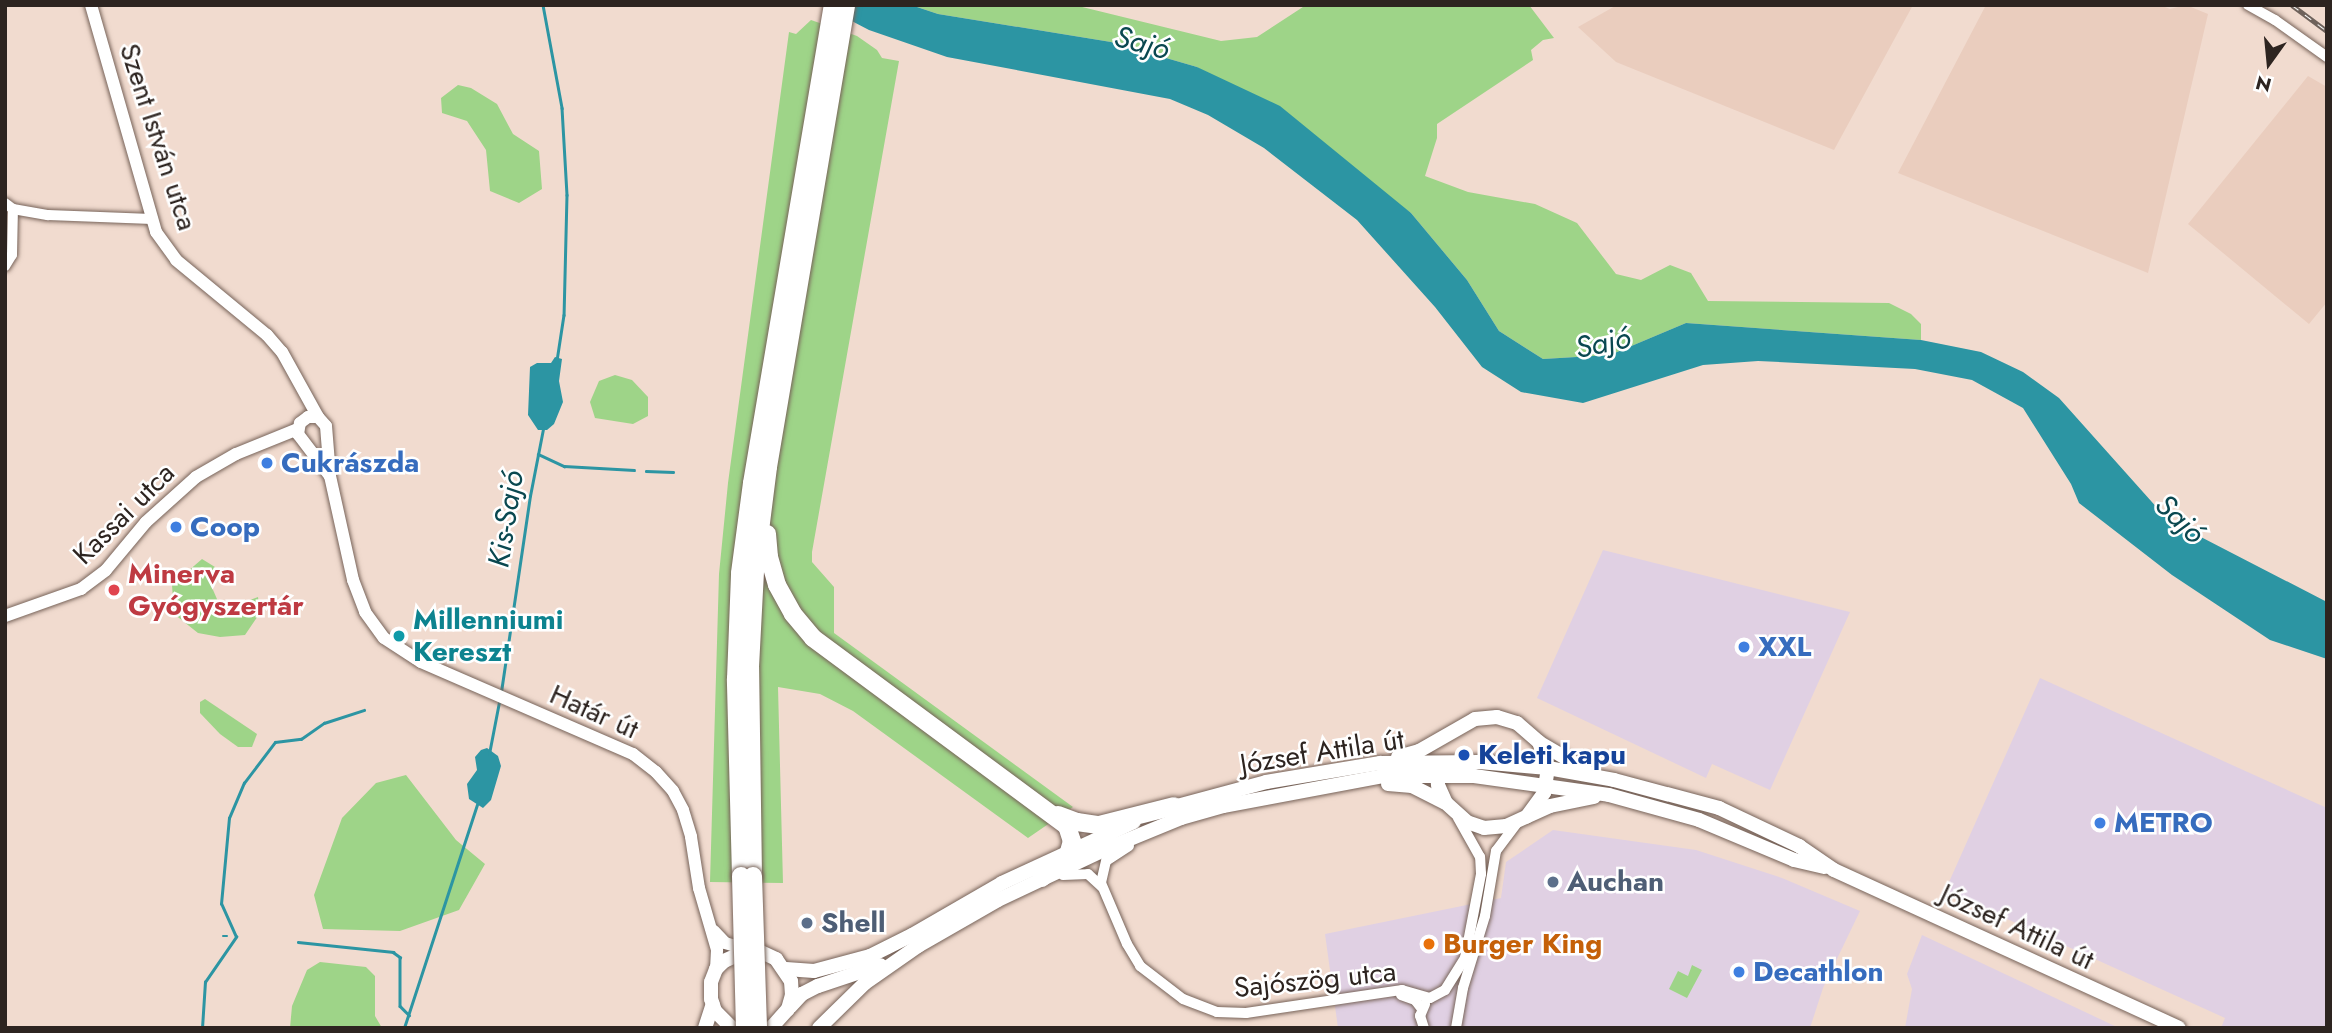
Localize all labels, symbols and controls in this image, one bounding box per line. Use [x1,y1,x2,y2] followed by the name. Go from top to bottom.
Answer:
[1110,18,1174,68] water label: Sajó
[2234,28,2304,98] north arrow
[112,39,204,235] street label: Szent István utca
[2253,69,2274,99] text: N
[1572,320,1634,366] water label: Sajó
[281,446,419,480] place label: Cukrászda
[259,455,275,471] marker: Cukrászda
[66,456,182,572] street label: Kassai utca
[481,468,531,570] water label: Kis-Sajó
[2147,487,2213,551] water label: Sajó
[190,510,260,544] place label: Coop
[168,519,184,535] marker: Coop
[128,557,304,623] place label: Minerva Gyógyszertár
[106,582,122,598] marker: Minerva Gyógyszertár
[413,603,564,669] place label: Millenniumi Kereszt
[391,628,407,644] marker: Millenniumi Kereszt
[1758,630,1811,664] place label: XXL
[1736,639,1752,655] marker: XXL
[545,678,643,746] street label: Határ út
[1238,722,1406,782] street label: József Attila út
[1478,738,1626,772] place label: Keleti kapu
[1456,747,1472,763] marker: Keleti kapu
[2114,806,2213,840] place label: METRO
[2092,815,2108,831] marker: METRO
[1567,865,1664,899] place label: Auchan
[1545,874,1561,890] marker: Auchan
[1935,877,2099,977] street label: József Attila út
[821,906,886,940] place label: Shell
[799,915,815,931] marker: Shell
[1443,927,1602,961] place label: Burger King
[1421,936,1437,952] marker: Burger King
[1232,955,1398,1005] street label: Sajószög utca
[1753,955,1884,989] place label: Decathlon
[1731,964,1747,980] marker: Decathlon

